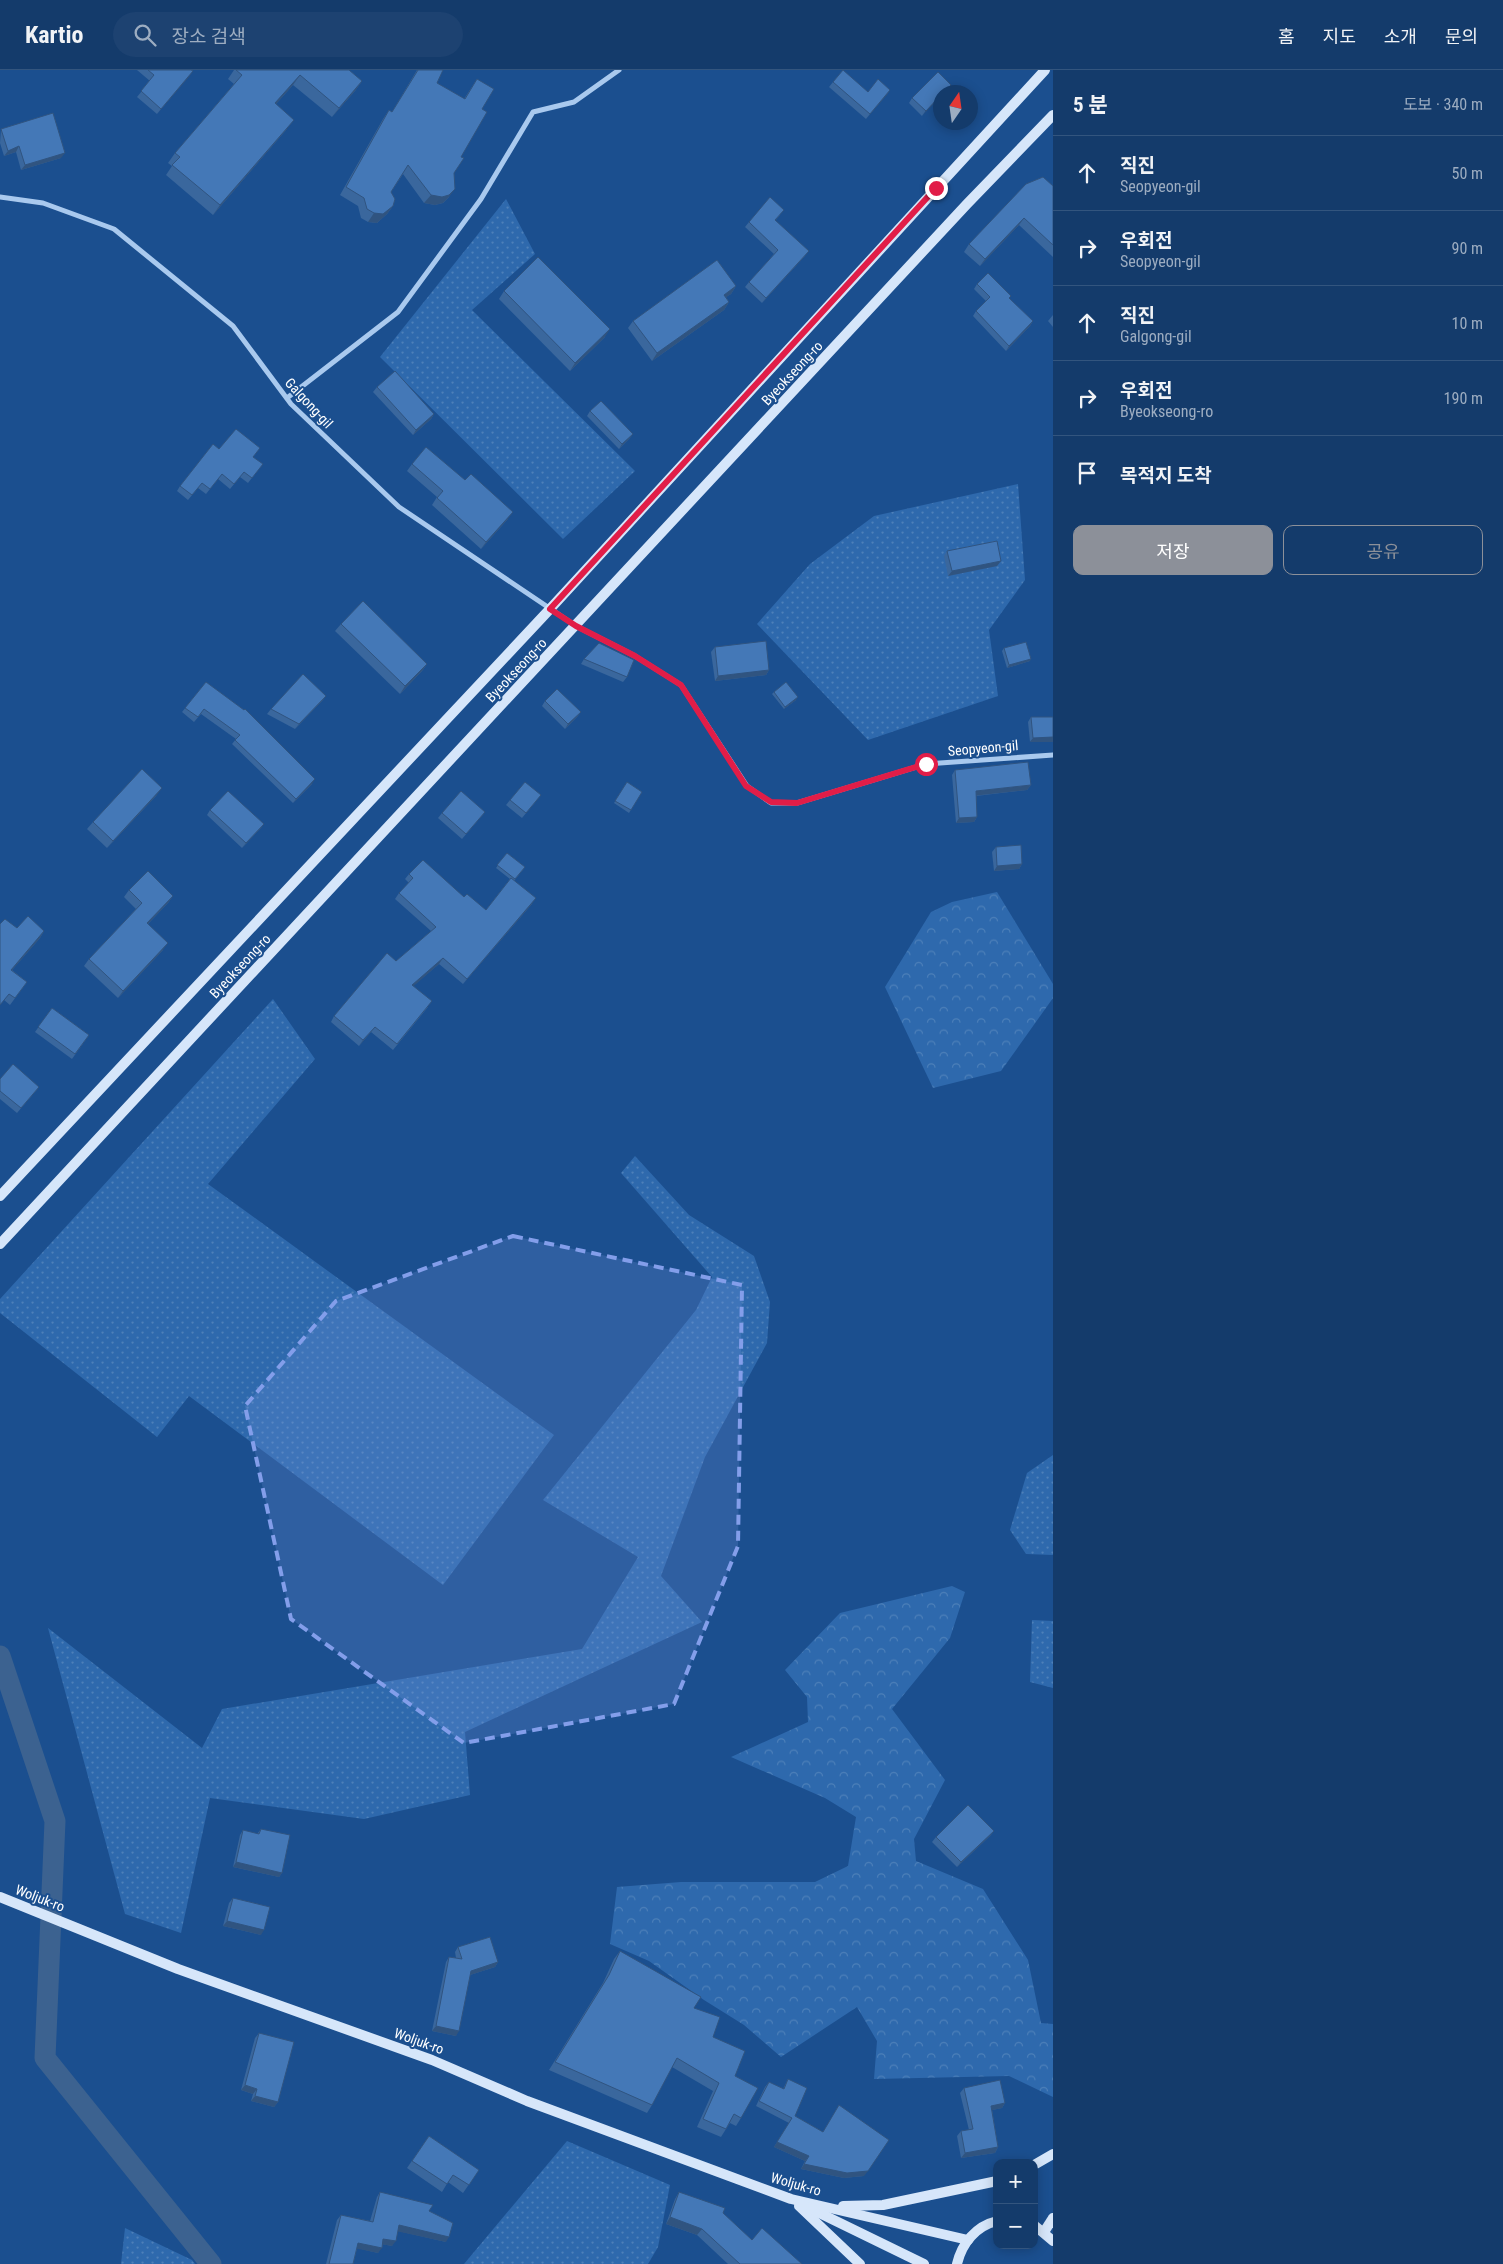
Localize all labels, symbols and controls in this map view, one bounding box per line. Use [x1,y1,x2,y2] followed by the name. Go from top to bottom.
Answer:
[113,12,463,57] search box
[25,21,83,49] text: Kartio
[131,21,159,49] icon: search
[171,25,246,48] text: 장소 검색
[1278,26,1295,47] text: 홈
[1323,26,1356,47] text: 지도
[1384,26,1417,47] text: 소개
[1445,26,1478,47] text: 문의
[933,85,978,130] north arrow
[1073,93,1108,117] text: 5 분
[1403,95,1483,114] text: 도보 · 340 m
[1120,154,1155,177] text: 직진
[1073,159,1101,187] icon: ahead
[1451,164,1483,183] text: 50 m
[925,177,948,200] route end
[1120,177,1201,196] text: Seopyeon-gil
[1120,229,1172,252] text: 우회전
[1073,234,1101,262] icon: right
[1451,239,1483,258] text: 90 m
[1120,252,1201,271] text: Seopyeon-gil
[1120,304,1155,327] text: 직진
[1073,309,1101,337] icon: ahead
[1451,314,1483,333] text: 10 m
[1120,327,1192,346] text: Galgong-gil
[758,338,826,408] street label: Byeokseong-ro
[282,375,336,431] street label: Galgong-gil
[1120,379,1172,402] text: 우회전
[1073,384,1101,412] icon: right
[1444,389,1483,408] text: 190 m
[1120,402,1213,421] text: Byeokseong-ro
[1073,459,1101,487] icon: arrive
[1120,464,1212,487] text: 목적지 도착
[1073,525,1273,575] button: 저장
[1283,525,1483,575] button: 공유
[482,635,550,705] street label: Byeokseong-ro
[947,737,1019,759] street label: Seopyeon-gil
[915,753,938,776] route start
[206,931,274,1001] street label: Byeokseong-ro
[13,1881,67,1915] street label: Woljuk-ro
[392,2025,446,2057] street label: Woljuk-ro
[993,2159,1038,2249] map controls
[993,2159,1038,2204] button: +
[769,2169,823,2199] street label: Woljuk-ro
[993,2204,1038,2249] button: −

